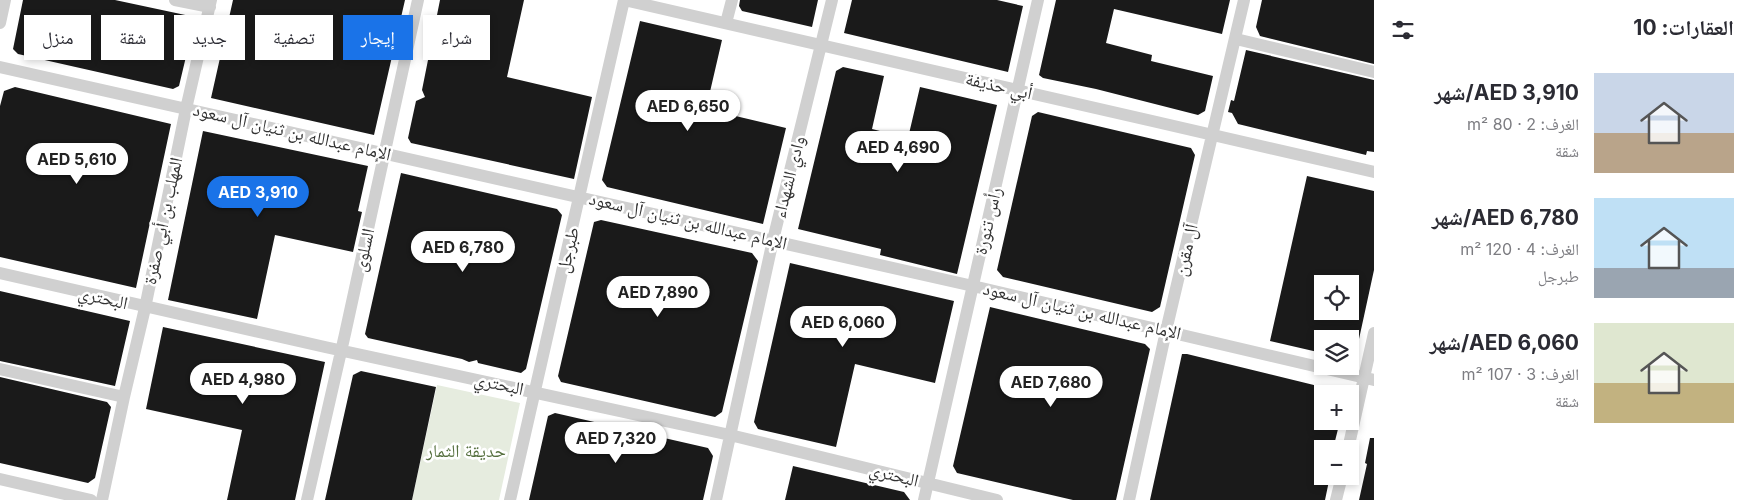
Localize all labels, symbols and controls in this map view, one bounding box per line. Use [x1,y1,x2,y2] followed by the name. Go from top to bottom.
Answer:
[24,15,91,60] chip: منزل
[101,15,164,60] chip: شقة
[174,15,245,60] chip: جديد
[255,15,333,60] chip: تصفية
[343,15,413,60] chip: إيجار
[423,15,490,60] chip: شراء
[1633,15,1734,40] text: العقارات: 10
[1389,16,1417,44] icon: filters
[963,68,1035,108] street label: أبي حذيفة
[1434,80,1579,105] text: AED 3,910/شهر
[631,90,745,132] pin: AED 6,650
[1634,93,1694,153] icon: home
[646,96,730,116] text: AED 6,650
[191,98,393,166] street label: الإمام عبدالله بن ثنيان آل سعود
[1467,114,1579,134] text: الغرف: 2 · 80 m²
[841,130,955,173] pin: AED 4,690
[768,134,813,221] street label: وادي الشهداء
[856,137,940,157] text: AED 4,690
[1555,141,1579,161] text: شقة
[20,142,134,185] pin: AED 5,610
[37,149,117,169] text: AED 5,610
[139,155,191,287] street label: المهلب بن أبي صفرة
[201,176,315,218] pin: AED 3,910
[218,182,298,202] text: AED 3,910
[970,185,1006,257] street label: رأس تنورة
[587,187,789,255] street label: الإمام عبدالله بن ثنيان آل سعود
[1432,205,1579,230] text: AED 6,780/شهر
[1634,218,1694,278] icon: home
[1169,221,1203,278] street label: آل مقرن
[552,225,584,275] street label: طبرجل
[349,226,379,274] street label: السلوى
[406,230,520,273] pin: AED 6,780
[422,237,504,257] text: AED 6,780
[1460,239,1579,259] text: الغرف: 4 · 120 m²
[1538,266,1579,286] text: طبرجل
[1314,275,1359,485] map controls
[1314,275,1359,320] button: locate
[601,276,715,318] pin: AED 7,890
[981,277,1183,345] street label: الإمام عبدالله بن ثنيان آل سعود
[75,282,130,318] street label: البحتري
[618,282,698,302] text: AED 7,890
[786,306,900,348] pin: AED 6,060
[801,312,885,332] text: AED 6,060
[1314,330,1359,375] button: layers
[1430,330,1579,355] text: AED 6,060/شهر
[1634,343,1694,403] icon: home
[186,362,300,405] pin: AED 4,980
[1462,364,1579,384] text: الغرف: 3 · 107 m²
[994,366,1108,408] pin: AED 7,680
[471,368,526,403] street label: البحتري
[201,369,285,389] text: AED 4,980
[1011,372,1091,392] text: AED 7,680
[1314,385,1359,430] button: +
[1555,391,1579,411] text: شقة
[559,422,673,464] pin: AED 7,320
[576,428,656,448] text: AED 7,320
[425,440,506,461] park label: حديقة الثمار
[1314,440,1359,485] button: −
[866,458,921,495] street label: البحتري

